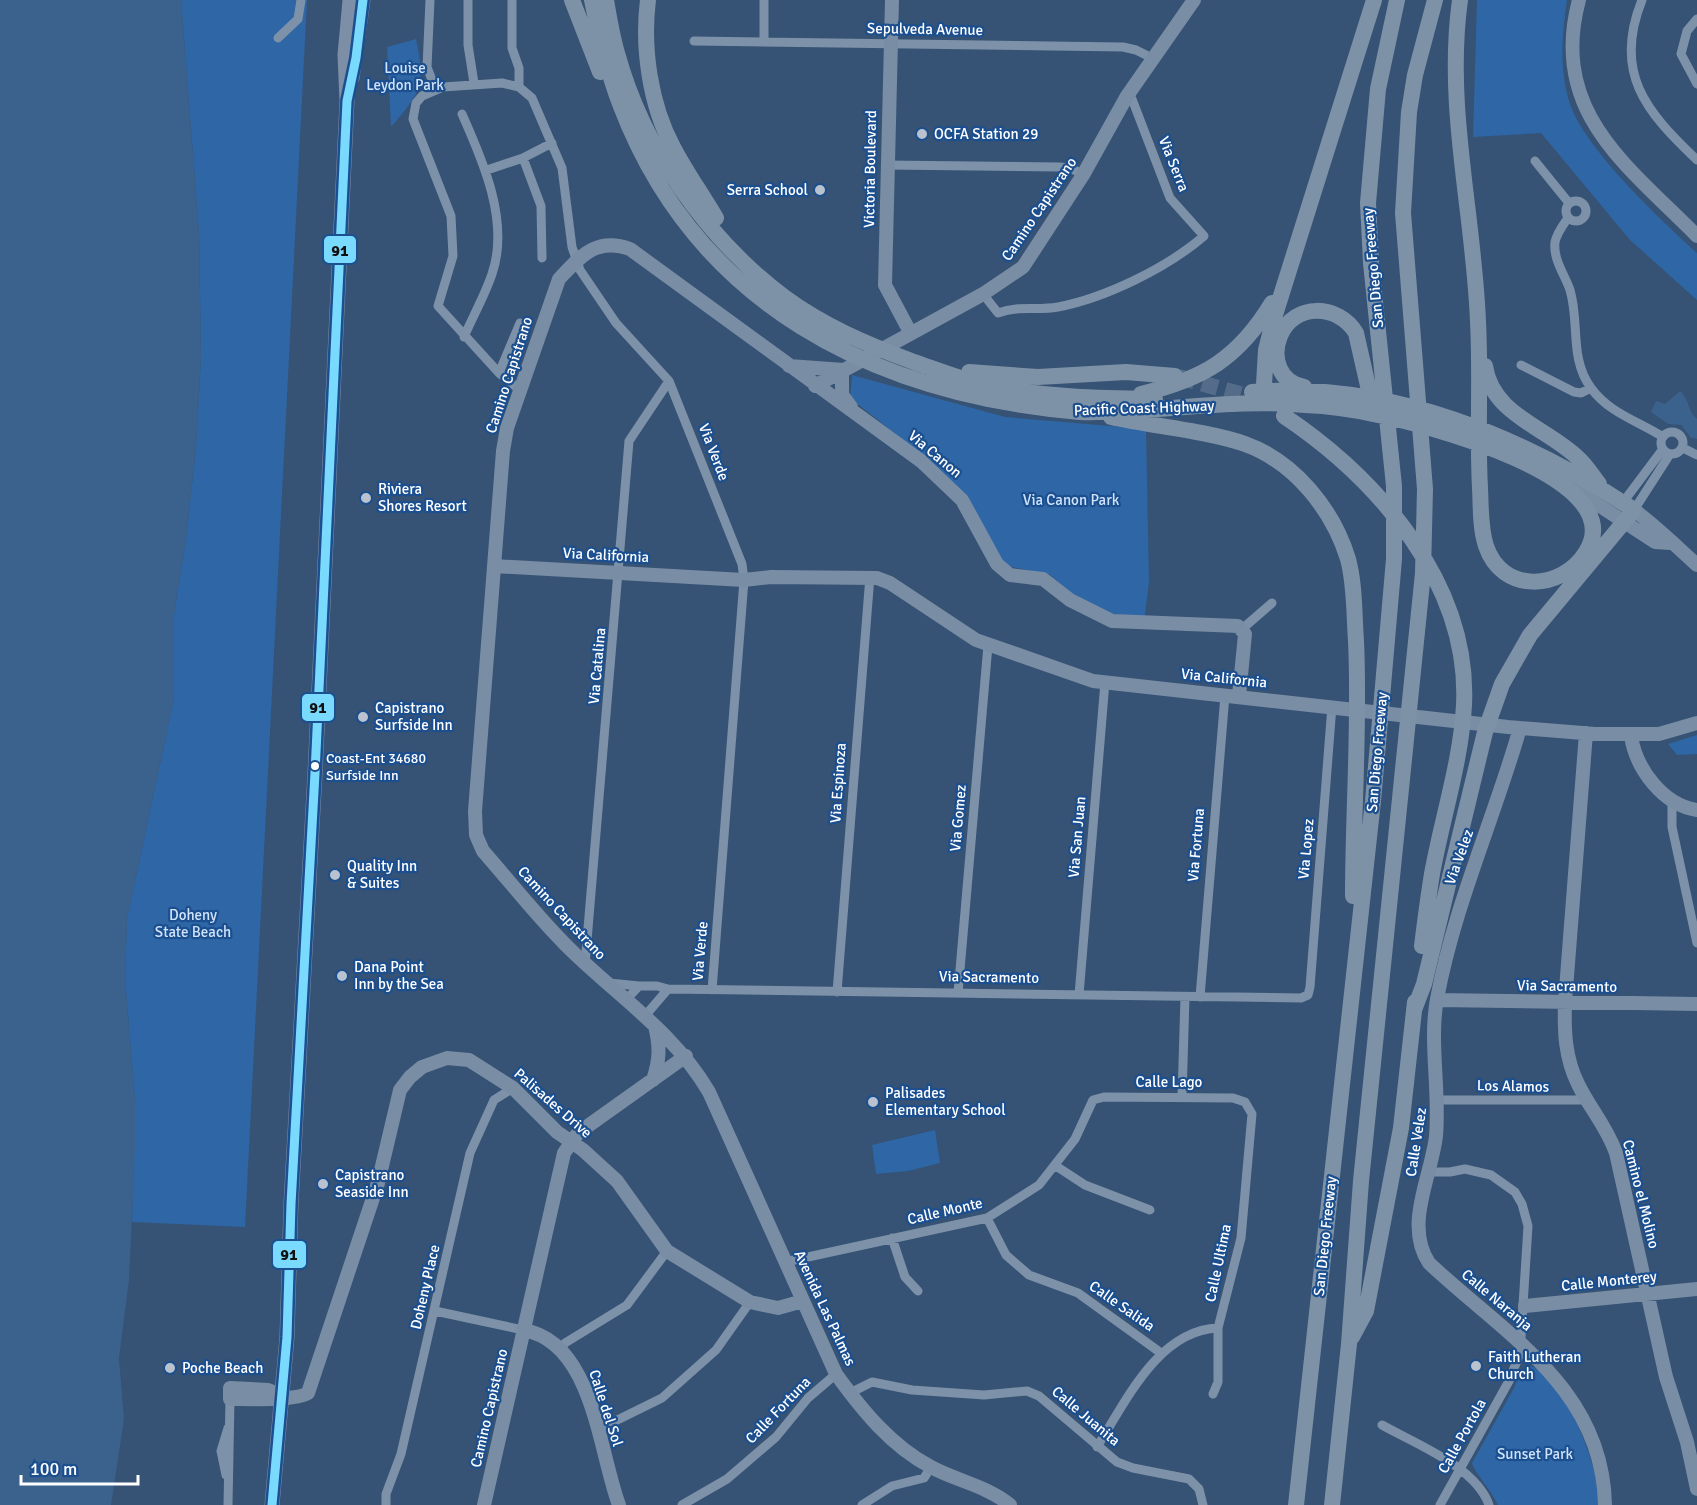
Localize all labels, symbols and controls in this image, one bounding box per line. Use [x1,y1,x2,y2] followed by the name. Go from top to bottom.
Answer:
[867,19,983,39] street label: Sepulveda Avenue
[366,59,444,94] park label: Louise Leydon Park
[860,110,880,228] street label: Victoria Boulevard
[934,125,1038,143] place label: OCFA Station 29
[915,127,929,141] marker: OCFA Station 29
[1155,134,1193,194] street label: Via Serra
[998,154,1080,264] street label: Camino Capistrano
[727,181,808,199] place label: Serra School
[813,183,827,197] marker: Serra School
[1359,207,1387,329] street label: San Diego Freeway
[323,235,357,264] line badge: 91
[331,241,349,261] text: 91
[482,314,536,435] street label: Camino Capistrano
[1073,397,1215,419] street label: Pacific Coast Highway
[695,421,733,483] street label: Via Verde
[905,426,965,482] street label: Via Canon
[378,480,467,515] place label: Riviera Shores Resort
[359,491,373,505] marker: Riviera Shores Resort
[1023,491,1120,509] park label: Via Canon Park
[562,544,650,566] street label: Via California
[585,627,609,705] street label: Via Catalina
[1180,665,1268,691] street label: Via California
[1363,691,1391,813] street label: San Diego Freeway
[301,693,335,722] line badge: 91
[309,698,327,718] text: 91
[375,699,453,734] place label: Capistrano Surfside Inn
[356,710,370,724] marker: Capistrano Surfside Inn
[826,742,850,824] street label: Via Espinoza
[326,750,426,784] place label: Coast-Ent 34680 Surfside Inn
[309,760,321,772] marker: Coast-Ent 34680 Surfside Inn
[946,783,970,852] street label: Via Gomez
[1064,796,1090,878] street label: Via San Juan
[1184,807,1208,883] street label: Via Fortuna
[1294,818,1318,880] street label: Via Lopez
[1441,827,1477,887] street label: Via Velez
[347,857,417,892] place label: Quality Inn & Suites
[514,863,610,964] street label: Camino Capistrano
[328,868,342,882] marker: Quality Inn & Suites
[155,906,231,941] park label: Doheny State Beach
[688,920,712,982] street label: Via Verde
[354,958,444,993] place label: Dana Point Inn by the Sea
[939,967,1039,987] street label: Via Sacramento
[335,969,349,983] marker: Dana Point Inn by the Sea
[1517,976,1617,996] street label: Via Sacramento
[510,1064,596,1142] street label: Palisades Drive
[1136,1073,1203,1091] street label: Calle Lago
[1477,1076,1550,1096] street label: Los Alamos
[885,1084,1006,1119] place label: Palisades Elementary School
[866,1095,880,1109] marker: Palisades Elementary School
[1402,1106,1430,1178] street label: Calle Velez
[1619,1138,1663,1250] street label: Camino el Molino
[335,1166,409,1201] place label: Capistrano Seaside Inn
[1310,1175,1340,1297] street label: San Diego Freeway
[316,1177,330,1191] marker: Capistrano Seaside Inn
[906,1194,984,1228] street label: Calle Monte
[1201,1222,1235,1304] street label: Calle Ultima
[272,1240,307,1269] line badge: 91
[407,1243,443,1331] street label: Doheny Place
[280,1245,298,1265] text: 91
[790,1247,860,1369] street label: Avenida Las Palmas
[1458,1265,1536,1335] street label: Calle Naranja
[1560,1267,1658,1295] street label: Calle Monterey
[1086,1277,1158,1335] street label: Calle Salida
[467,1347,511,1469] street label: Camino Capistrano
[1488,1348,1581,1383] place label: Faith Lutheran Church
[182,1359,263,1377] place label: Poche Beach
[1469,1359,1483,1373] marker: Faith Lutheran Church
[163,1361,177,1375] marker: Poche Beach
[585,1367,627,1449] street label: Calle del Sol
[742,1373,814,1447] street label: Calle Fortuna
[1048,1382,1124,1450] street label: Calle Juanita
[1434,1396,1490,1476] street label: Calle Portola
[1497,1445,1574,1463] park label: Sunset Park
[21,1448,138,1486] scale bar
[30,1458,77,1480] text: 100 m

